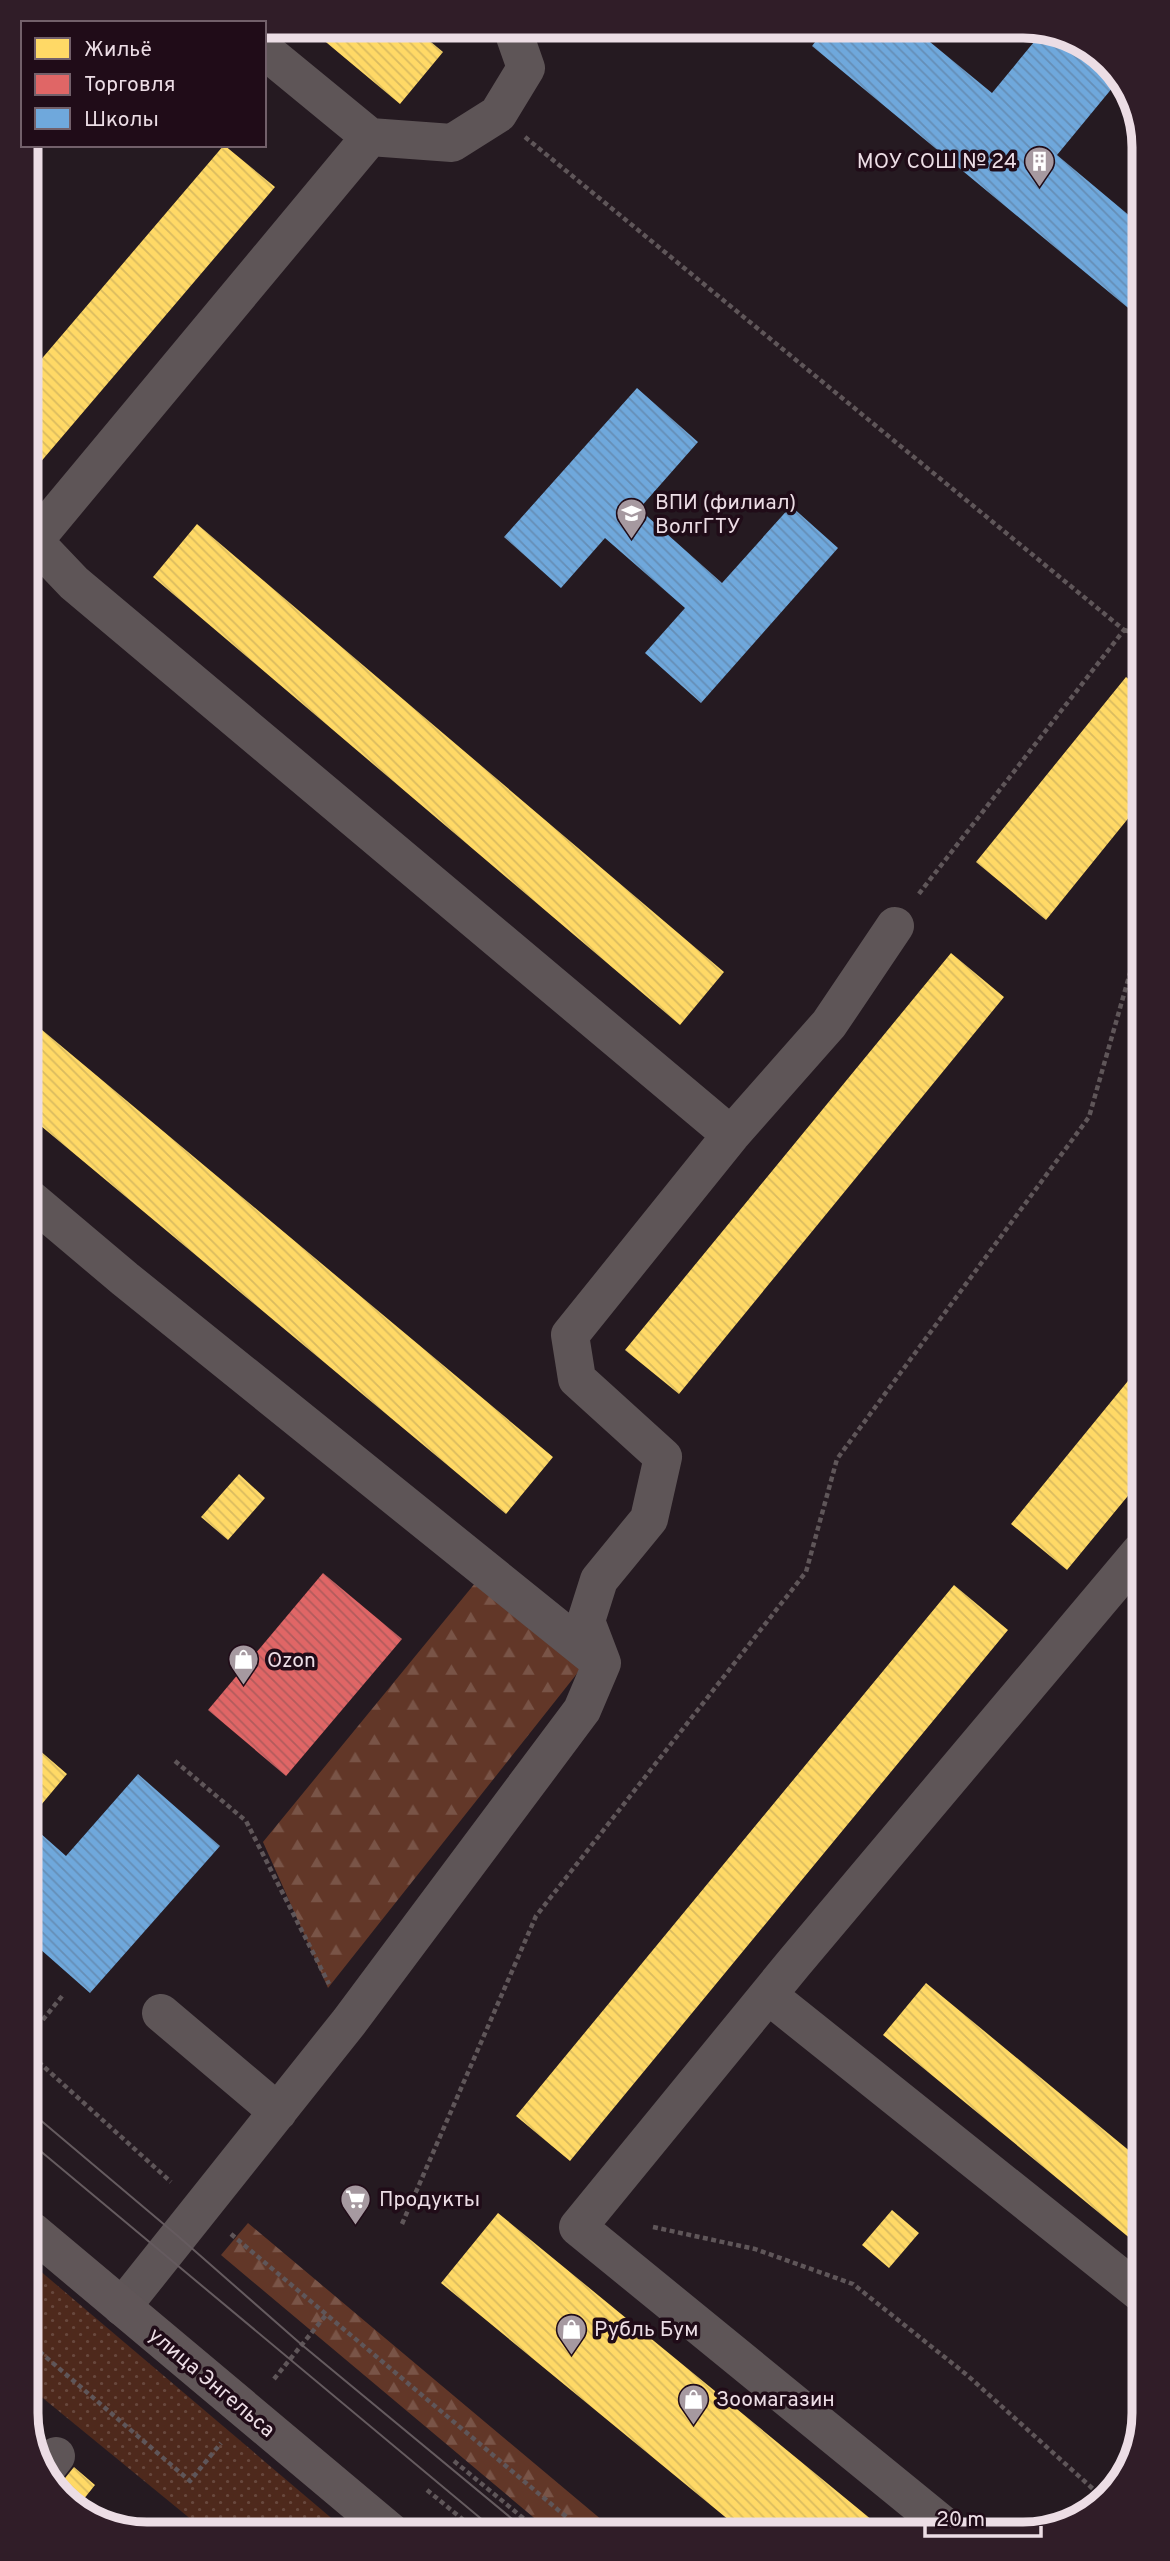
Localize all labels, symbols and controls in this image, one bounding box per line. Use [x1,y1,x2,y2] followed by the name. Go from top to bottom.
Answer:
[21,21,266,147] legend
[84,37,152,64] text: Жильё
[84,72,175,99] text: Торговля
[84,107,159,134] text: Школы
[1023,144,1057,188] building icon: МОУ СОШ № 24
[857,149,1017,176] place label: МОУ СОШ № 24
[655,490,796,541] place label: ВПИ (филиал) ВолгГТУ
[615,497,649,541] school or university icon: ВПИ (филиал) ВолгГТУ
[227,1643,261,1687] shop icon: Ozon
[267,1648,316,1675] place label: Ozon
[339,2182,373,2226] supermarket icon: Продукты
[379,2187,480,2214] place label: Продукты
[554,2312,588,2356] shop icon: Рубль Бум
[594,2317,698,2344] place label: Рубль Бум
[142,2322,280,2444] street label: улица Энгельса
[676,2382,710,2426] shop icon: Зоомагазин
[716,2387,835,2414] place label: Зоомагазин
[925,2494,1040,2538] scale bar
[936,2507,985,2534] text: 20 m

